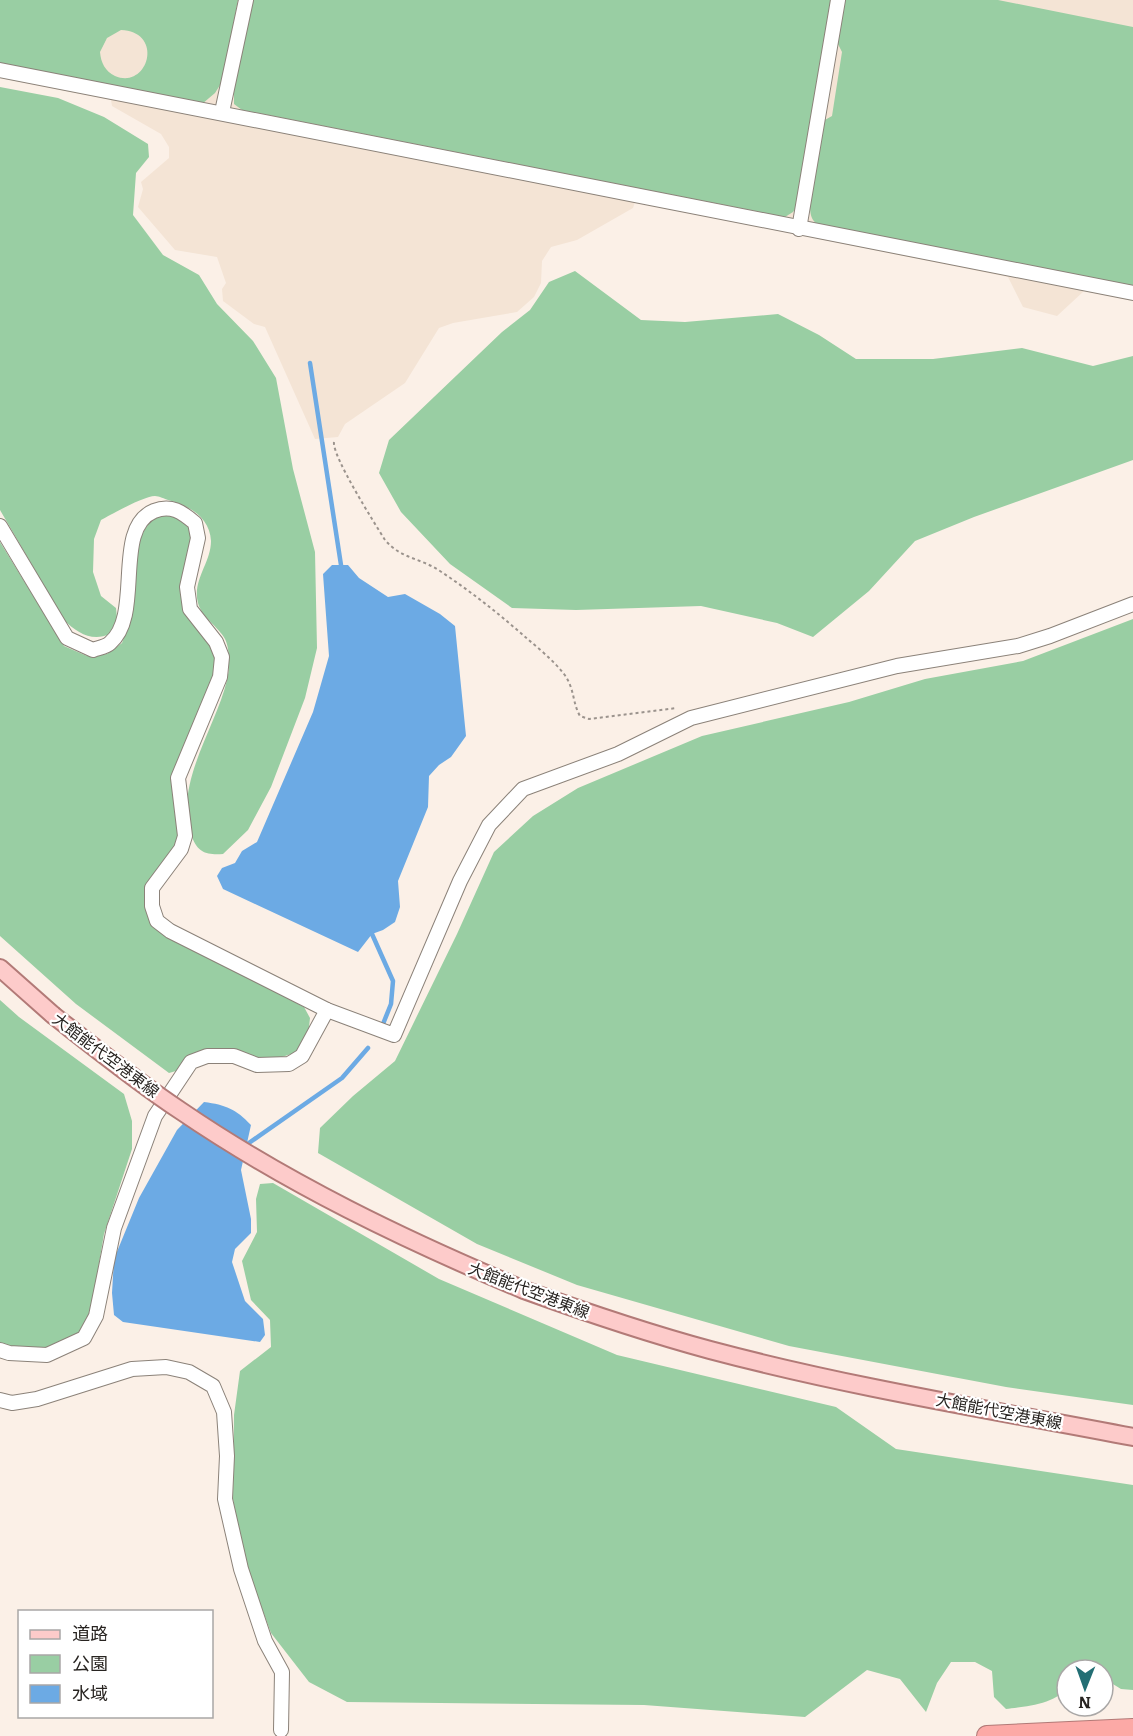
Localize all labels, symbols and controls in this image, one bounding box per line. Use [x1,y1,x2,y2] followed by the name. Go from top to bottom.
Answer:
[49,1009,163,1102] street label: 大館能代空港東線
[466,1259,592,1322] street label: 大館能代空港東線
[934,1390,1064,1433] street label: 大館能代空港東線
[18,1610,213,1718] legend
[72,1623,108,1645] text: 道路
[72,1653,108,1675] text: 公園
[1055,1658,1115,1718] north arrow
[72,1683,108,1705] text: 水域
[1078,1693,1091,1712] text: N

